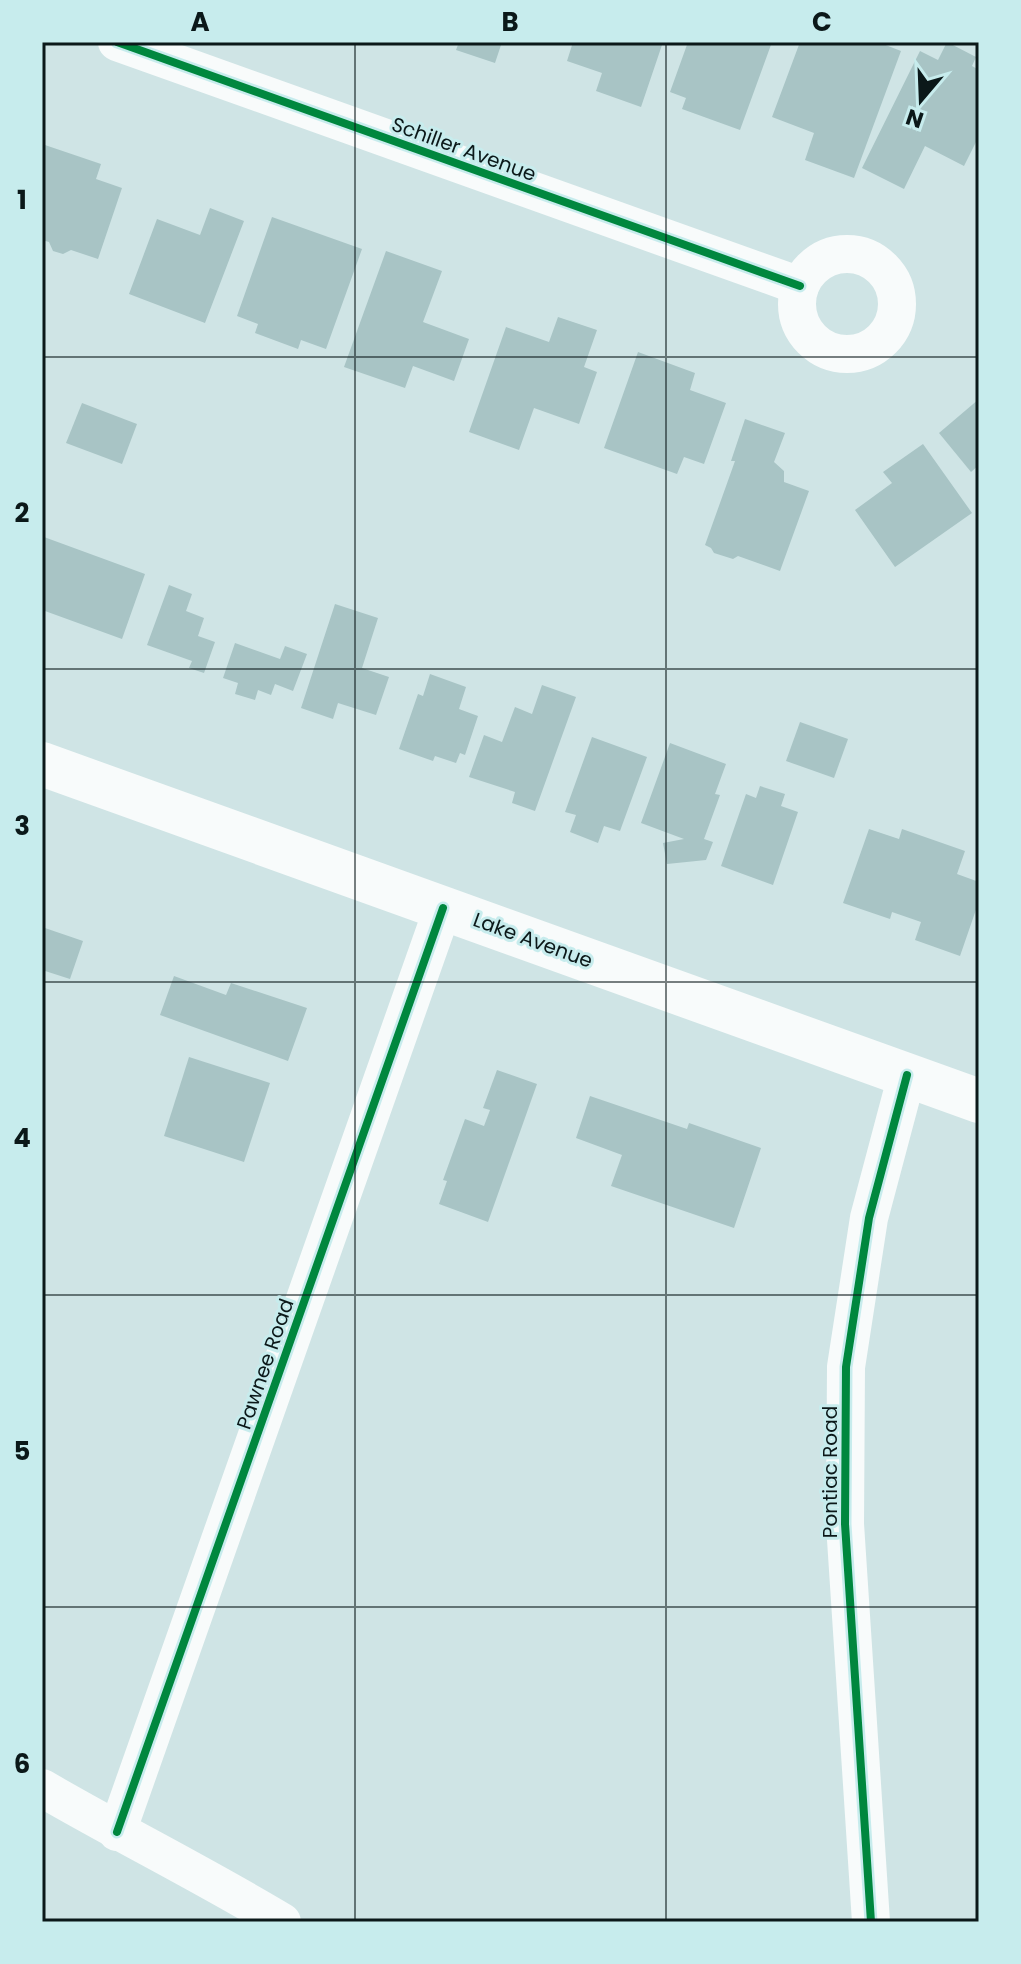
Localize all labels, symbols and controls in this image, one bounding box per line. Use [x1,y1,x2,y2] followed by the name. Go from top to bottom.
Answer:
[190,4,210,40] text: A
[501,4,519,40] text: B
[812,4,832,40] text: C
[881,60,961,140] north arrow
[902,101,928,136] text: N
[388,110,540,188] street label: Schiller Avenue
[17,182,27,218] text: 1
[15,495,30,531] text: 2
[14,808,30,844] text: 3
[469,905,597,975] street label: Lake Avenue
[13,1120,31,1156] text: 4
[230,1295,300,1433] street label: Pawnee Road
[816,1406,844,1538] street label: Pontiac Road
[14,1433,30,1469] text: 5
[14,1746,30,1782] text: 6

